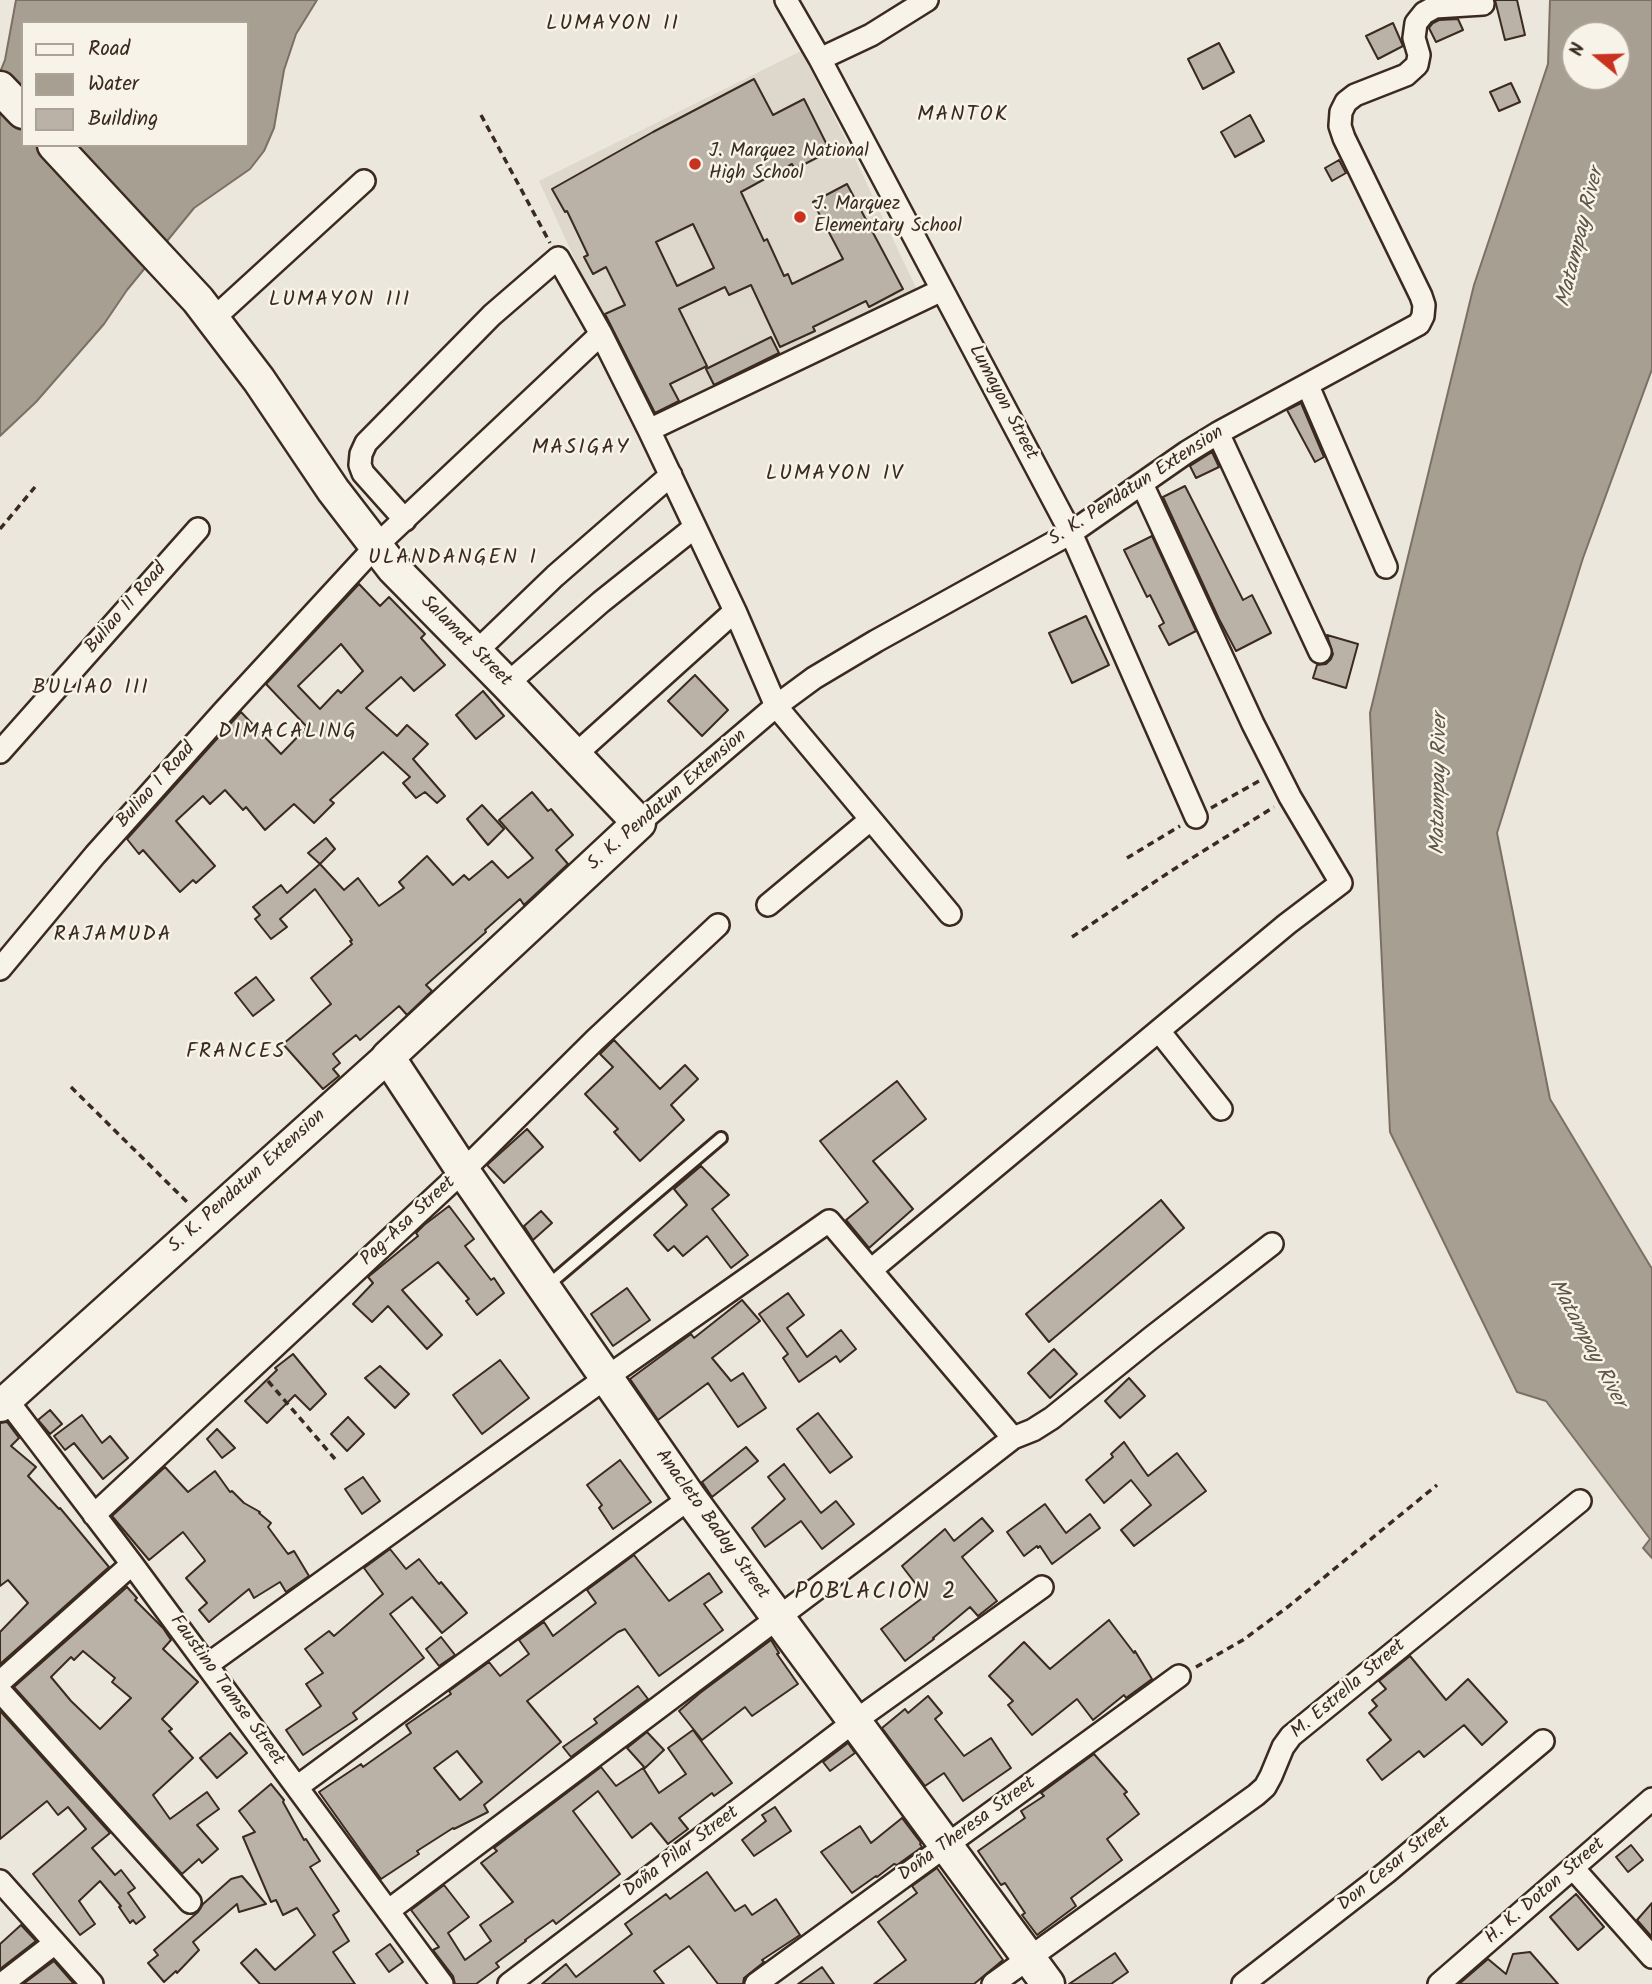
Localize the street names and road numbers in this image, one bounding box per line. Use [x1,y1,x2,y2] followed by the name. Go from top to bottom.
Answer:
[962,342,1042,464] street label: Lumayon Street
[1045,422,1229,552] street label: S. K. Pendatun Extension
[81,559,173,659] street label: Buliao II Road
[415,592,515,692] street label: Salamat Street
[584,726,752,876] street label: S. K. Pendatun Extension
[113,739,201,833] street label: Buliao I Road
[165,1105,331,1259] street label: S. K. Pendatun Extension
[357,1172,461,1272] street label: Pag-Asa Street
[649,1446,773,1604] street label: Anacleto Badoy Street
[164,1611,288,1771] street label: Faustino Tamse Street
[1287,1635,1411,1745] street label: M. Estrella Street
[895,1773,1041,1887] street label: Doña Theresa Street
[620,1802,744,1904] street label: Doña Pilar Street
[1334,1813,1456,1917] street label: Don Cesar Street
[1482,1834,1610,1950] street label: H. K. Doton Street

